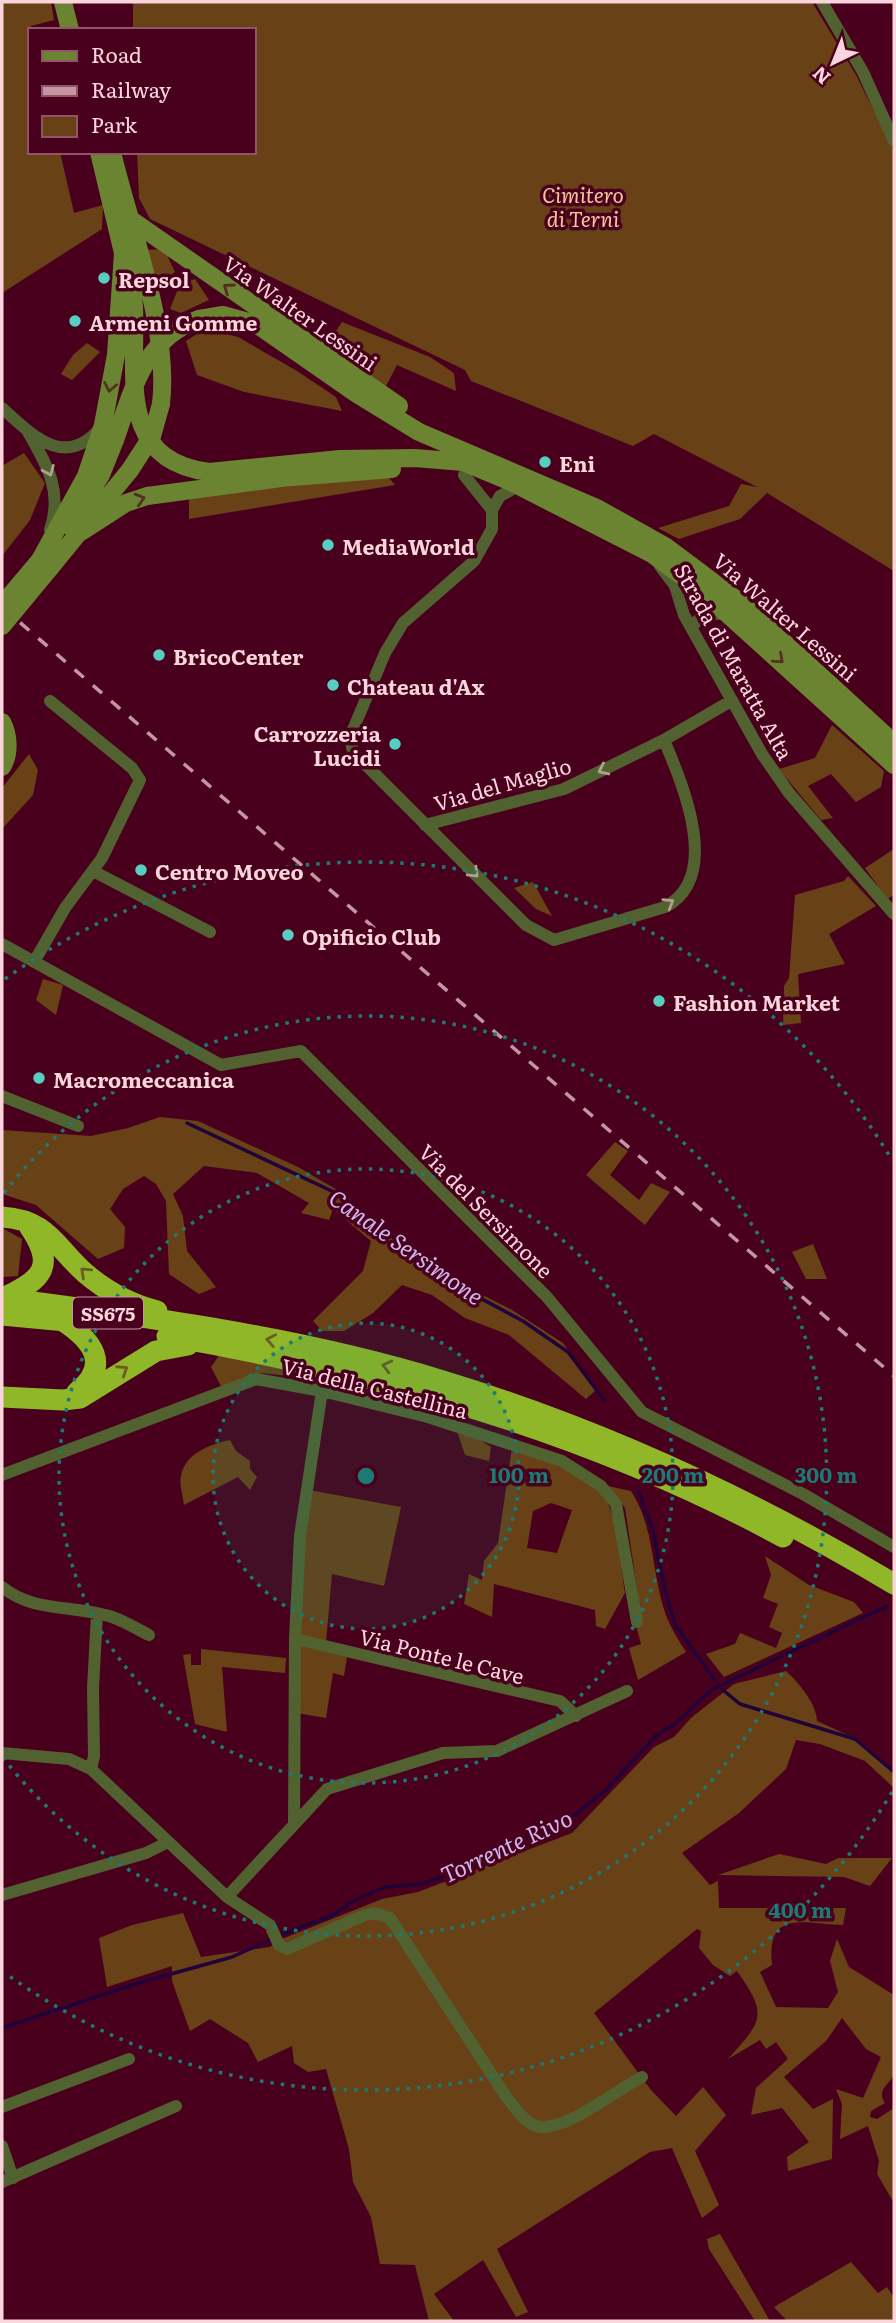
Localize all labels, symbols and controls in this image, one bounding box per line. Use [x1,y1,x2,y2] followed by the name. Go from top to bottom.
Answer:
[28,28,256,154] legend
[798,28,868,98] north arrow
[91,38,142,69] text: Road
[805,60,836,92] text: N
[91,73,172,104] text: Railway
[91,108,137,139] text: Park
[542,178,624,233] park label: Cimitero di Terni
[217,247,385,377] street label: Via Walter Lessini
[118,263,190,294] place label: Repsol
[96,270,112,286] marker: Repsol
[223,284,236,296] one-way arrow
[89,306,258,337] place label: Armeni Gomme
[67,313,83,329] marker: Armeni Gomme
[103,381,118,393] one-way arrow
[559,447,596,478] place label: Eni
[537,454,553,470] marker: Eni
[40,464,54,476] one-way arrow
[134,492,146,507] one-way arrow
[342,530,475,561] place label: MediaWorld
[320,537,336,553] marker: MediaWorld
[707,544,865,688] street label: Via Walter Lessini
[668,557,802,766] street label: Strada di Maratta Alta
[173,640,304,671] place label: BricoCenter
[151,647,167,663] marker: BricoCenter
[771,651,784,663] one-way arrow
[347,670,485,701] place label: Chateau d'Ax
[325,677,341,693] marker: Chateau d'Ax
[254,717,382,772] place label: Carrozzeria Lucidi
[387,736,403,752] marker: Carrozzeria Lucidi
[429,749,575,817] street label: Via del Maglio
[598,761,610,775] one-way arrow
[155,855,304,886] place label: Centro Moveo
[133,862,149,878] marker: Centro Moveo
[465,865,478,878] one-way arrow
[661,898,674,911] one-way arrow
[302,920,441,951] place label: Opificio Club
[280,927,296,943] marker: Opificio Club
[673,986,841,1017] place label: Fashion Market
[651,993,667,1009] marker: Fashion Market
[53,1063,235,1094] place label: Macromeccanica
[31,1070,47,1086] marker: Macromeccanica
[413,1136,561,1284] street label: Via del Sersimone
[323,1180,491,1312] water label: Canale Sersimone
[80,1267,93,1280] one-way arrow
[73,1298,143,1329] road number: SS675
[265,1333,277,1348] one-way arrow
[279,1349,472,1425] street label: Via della Castellina
[381,1359,393,1374] one-way arrow
[115,1365,128,1378] one-way arrow
[489,1458,549,1489] text: 100 m
[642,1458,704,1489] text: 200 m
[795,1458,857,1489] text: 300 m
[354,1464,378,1488] centre of rings
[356,1620,528,1690] street label: Via Ponte le Cave
[435,1800,577,1890] water label: Torrente Rivo
[768,1893,832,1924] text: 400 m

